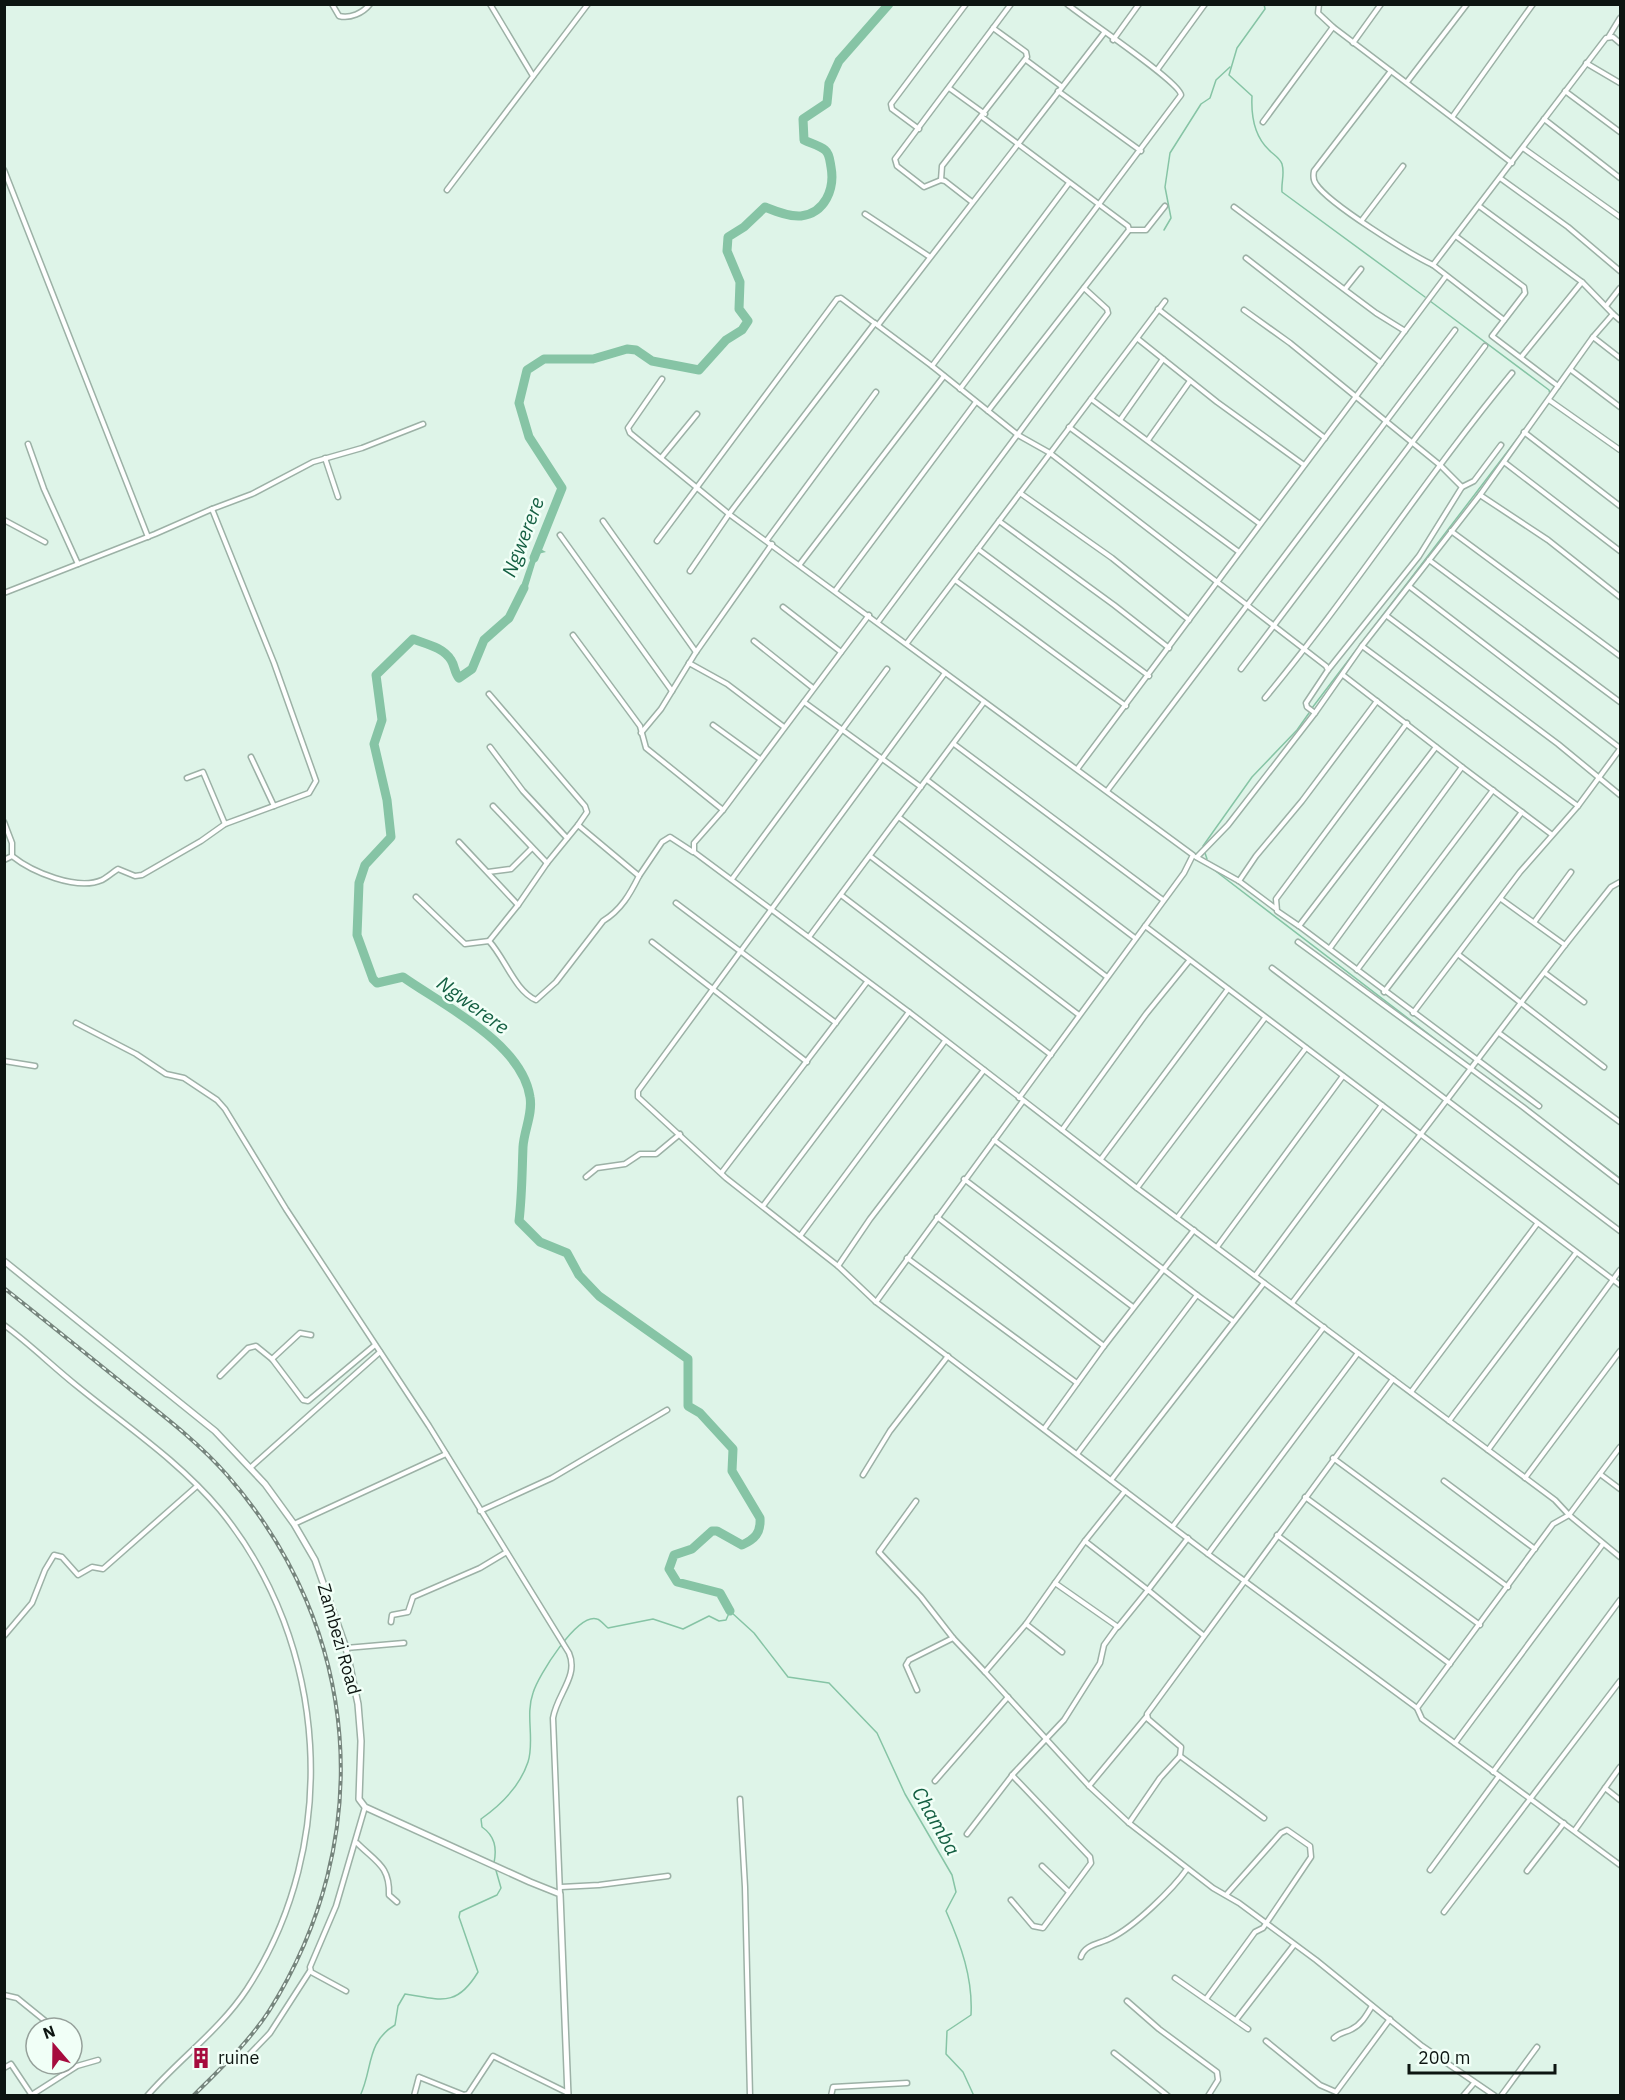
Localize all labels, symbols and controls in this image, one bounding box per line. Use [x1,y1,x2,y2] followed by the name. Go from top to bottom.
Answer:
[495,493,550,581] water label: Ngwerere
[432,969,515,1040] water label: Ngwerere
[313,1581,366,1697] street label: Zambezi Road
[906,1781,967,1860] water label: Chamba
[24,2016,84,2076] north arrow
[40,2021,58,2043] text: N
[1409,2037,1554,2075] scale bar
[189,2046,213,2070] building icon: ruine
[218,2046,260,2069] place label: ruine
[1418,2046,1470,2069] text: 200 m

